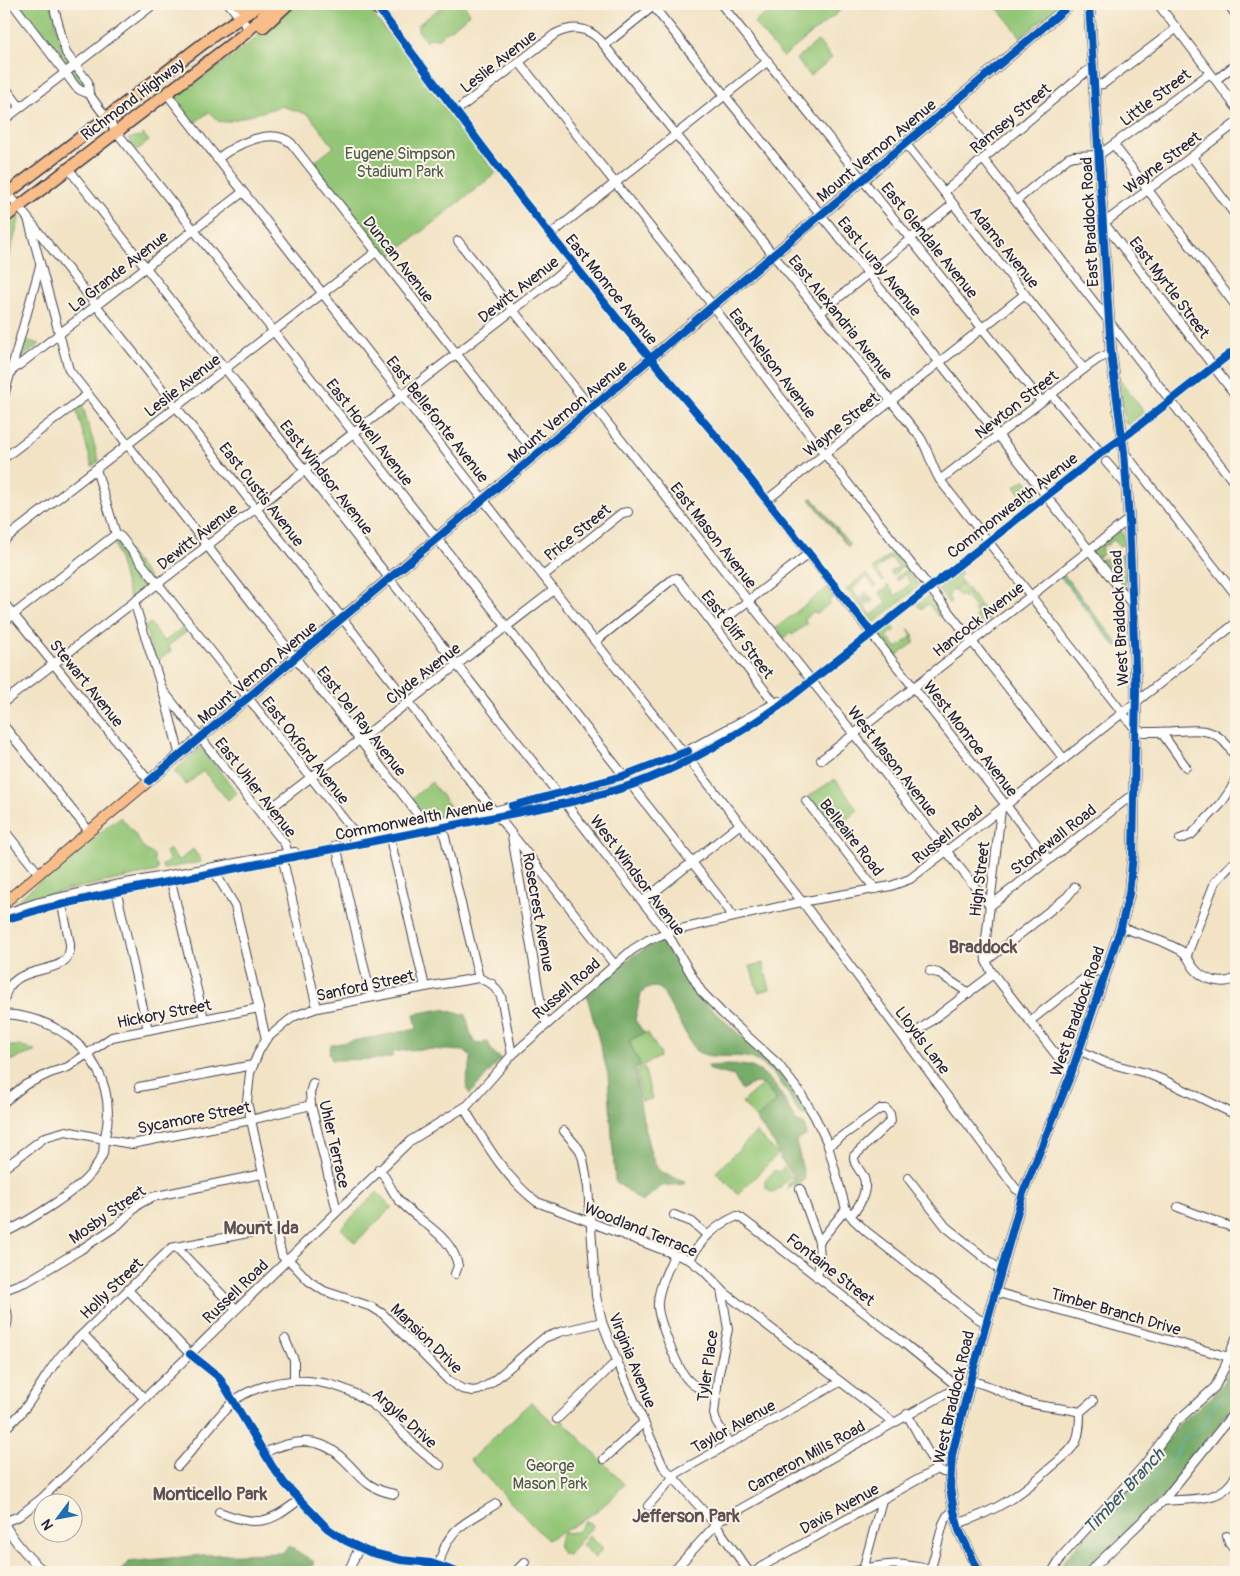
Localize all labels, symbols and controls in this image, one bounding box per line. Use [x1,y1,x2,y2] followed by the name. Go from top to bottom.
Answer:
[456,26,541,98] street label: Leslie Avenue
[77,54,188,145] street label: Richmond Highway
[1116,64,1195,131] street label: Little Street
[966,79,1056,158] street label: Ramsey Street
[813,95,940,207] street label: Mount Vernon Avenue
[1120,127,1206,198] street label: Wayne Street
[345,144,455,182] park label: Eugene Simpson Stadium Park
[1077,156,1103,288] street label: East Braddock Road
[876,179,982,303] street label: East Glendale Avenue
[965,203,1043,293] street label: Adams Avenue
[358,213,438,307] street label: Duncan Avenue
[833,213,926,321] street label: East Luray Avenue
[65,227,172,317] street label: La Grande Avenue
[561,230,662,349] street label: East Monroe Avenue
[1125,233,1214,343] street label: East Myrtle Street
[784,251,897,384] street label: East Alexandria Avenue
[474,252,563,328] street label: Dewitt Avenue
[724,305,820,423] street label: East Nelson Avenue
[140,350,225,422] street label: Leslie Avenue
[382,352,493,487] street label: East Bellefonte Avenue
[504,356,631,468] street label: Mount Vernon Avenue
[971,366,1063,444] street label: Newton Street
[321,375,417,490] street label: East Howell Avenue
[800,388,884,461] street label: Wayne Street
[275,416,377,539] street label: East Windsor Avenue
[214,438,308,551] street label: East Custis Avenue
[943,448,1082,563] street label: Commonwealth Avenue
[666,479,761,593] street label: East Mason Avenue
[153,499,242,575] street label: Dewitt Avenue
[540,500,615,566] street label: Price Street
[1106,549,1134,686] street label: West Braddock Road
[929,578,1028,662] street label: Hancock Avenue
[696,586,778,683] street label: East Cliff Street
[194,617,321,729] street label: Mount Vernon Avenue
[45,636,128,731] street label: Stewart Avenue
[382,638,465,709] street label: Clyde Avenue
[312,663,410,781] street label: East Del Ray Avenue
[919,676,1022,801] street label: West Monroe Avenue
[257,693,353,808] street label: East Oxford Avenue
[843,702,942,821] street label: West Mason Avenue
[210,734,300,842] street label: East Uhler Avenue
[334,795,495,845] street label: Commonwealth Avenue
[815,795,888,880] street label: Belleaire Road
[1007,800,1101,880] street label: Stonewall Road
[908,801,987,868] street label: Russell Road
[585,811,689,940] street label: West Windsor Avenue
[965,840,995,918] street label: High Street
[518,851,558,973] street label: Rosecrest Avenue
[949,936,1018,959] district label: Braddock
[1046,944,1110,1079] street label: West Braddock Road
[528,954,605,1024] street label: Russell Road
[314,966,417,1006] street label: Sanford Street
[115,995,214,1033] street label: Hickory Street
[890,1003,954,1079] street label: Lloyds Lane
[136,1097,253,1139] street label: Sycamore Street
[314,1098,354,1190] street label: Uhler Terrace
[65,1181,150,1248] street label: Mosby Street
[581,1198,700,1262] street label: Woodland Terrace
[223,1217,299,1240] district label: Mount Ida
[782,1229,879,1311] street label: Fontaine Street
[76,1253,148,1324] street label: Holly Street
[199,1255,273,1328] street label: Russell Road
[1048,1284,1183,1340] street label: Timber Branch Drive
[386,1299,467,1378] street label: Mansion Drive
[604,1310,660,1411] street label: Virginia Avenue
[693,1329,723,1403] street label: Tyler Place
[929,1329,979,1466] street label: West Braddock Road
[368,1384,441,1453] street label: Argyle Drive
[688,1396,779,1458] street label: Taylor Avenue
[744,1416,869,1498] street label: Cameron Mills Road
[1079,1443,1171,1539] water label: Timber Branch
[512,1456,588,1494] park label: George Mason Park
[796,1479,883,1539] street label: Davis Avenue
[153,1483,268,1506] district label: Monticello Park
[32,1494,82,1544] north arrow
[632,1505,740,1528] district label: Jefferson Park
[38,1516,57,1533] text: N

